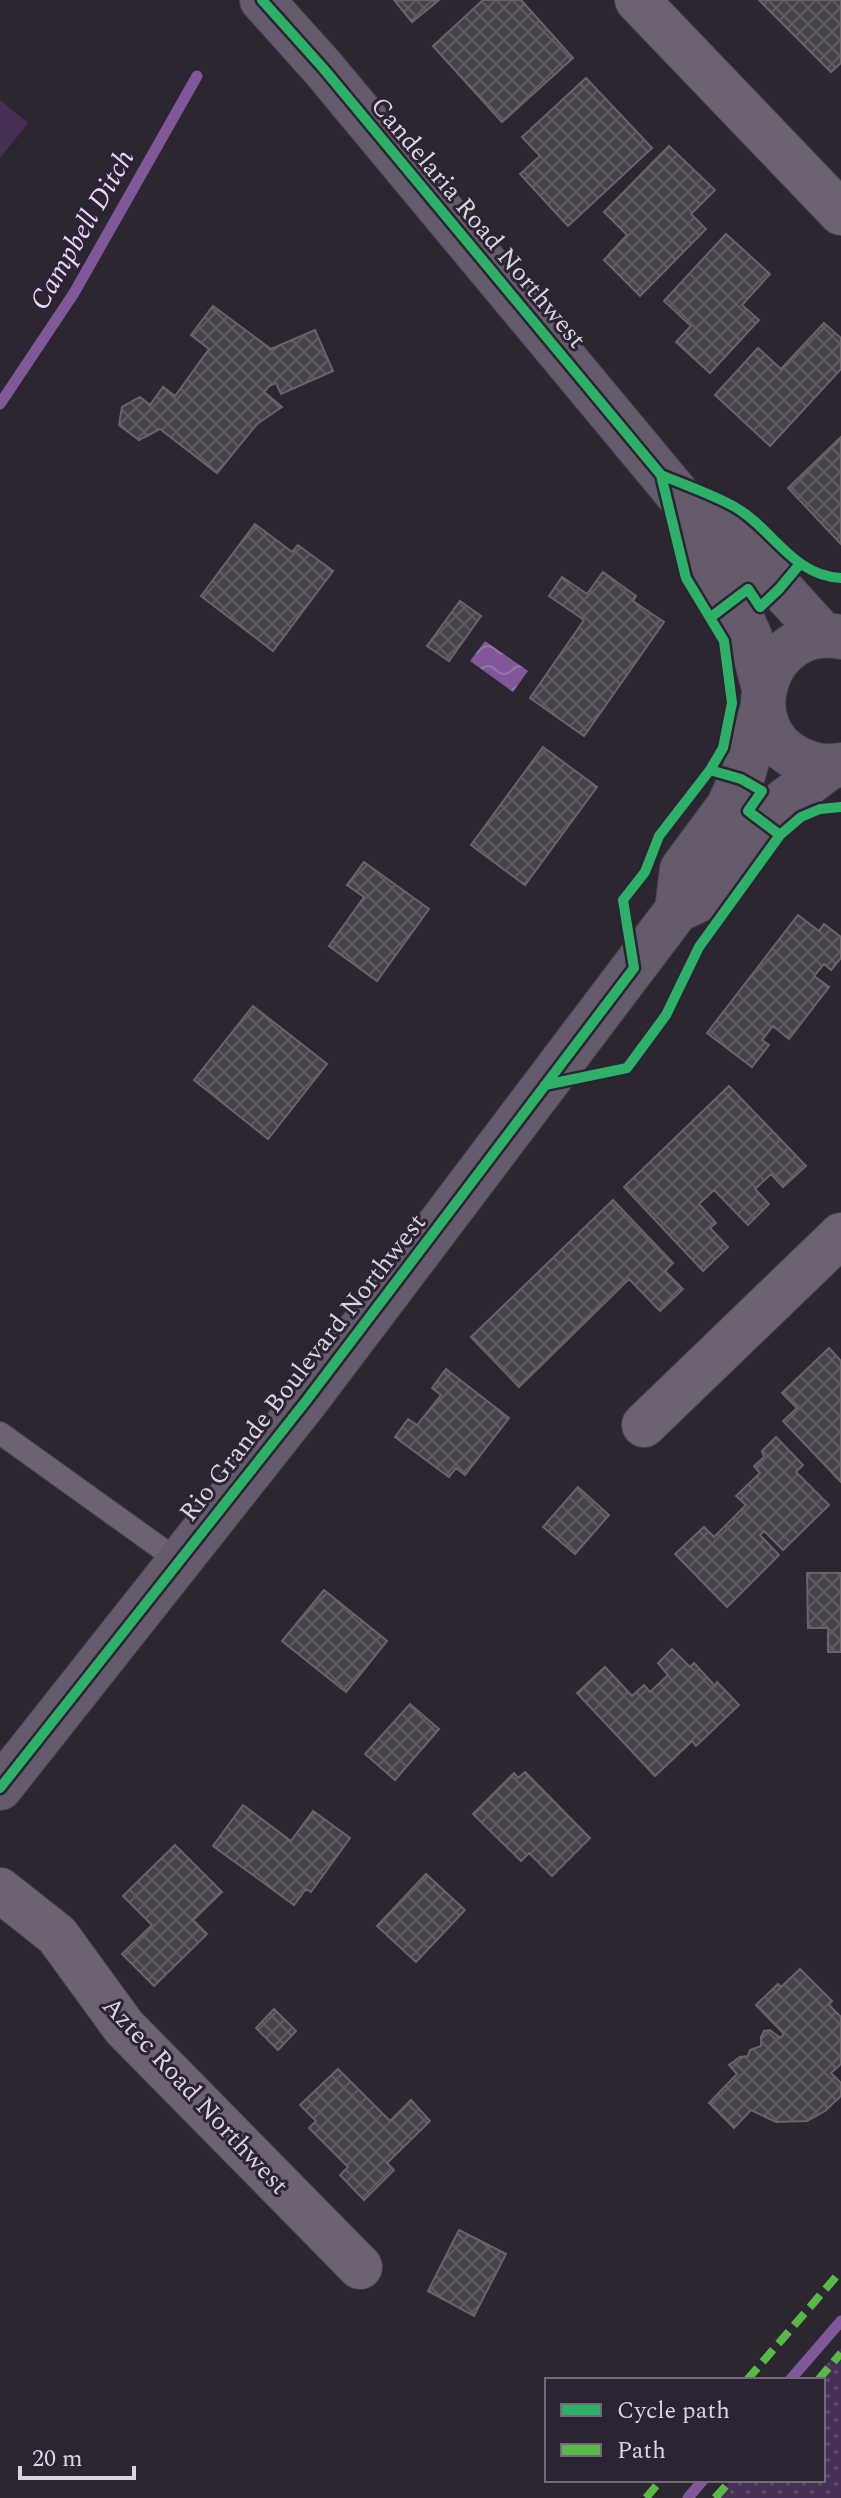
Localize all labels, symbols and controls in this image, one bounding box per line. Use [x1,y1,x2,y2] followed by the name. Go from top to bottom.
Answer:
[361,88,596,358] street label: Candelaria Road Northwest
[19,141,146,318] water label: Campbell Ditch
[169,1205,436,1531] street label: Rio Grande Boulevard Northwest
[92,1987,298,2204] street label: Aztec Road Northwest
[545,2378,825,2482] legend
[617,2393,730,2429] text: Cycle path
[20,2430,134,2480] scale bar
[617,2433,666,2469] text: Path
[32,2441,83,2477] text: 20 m

